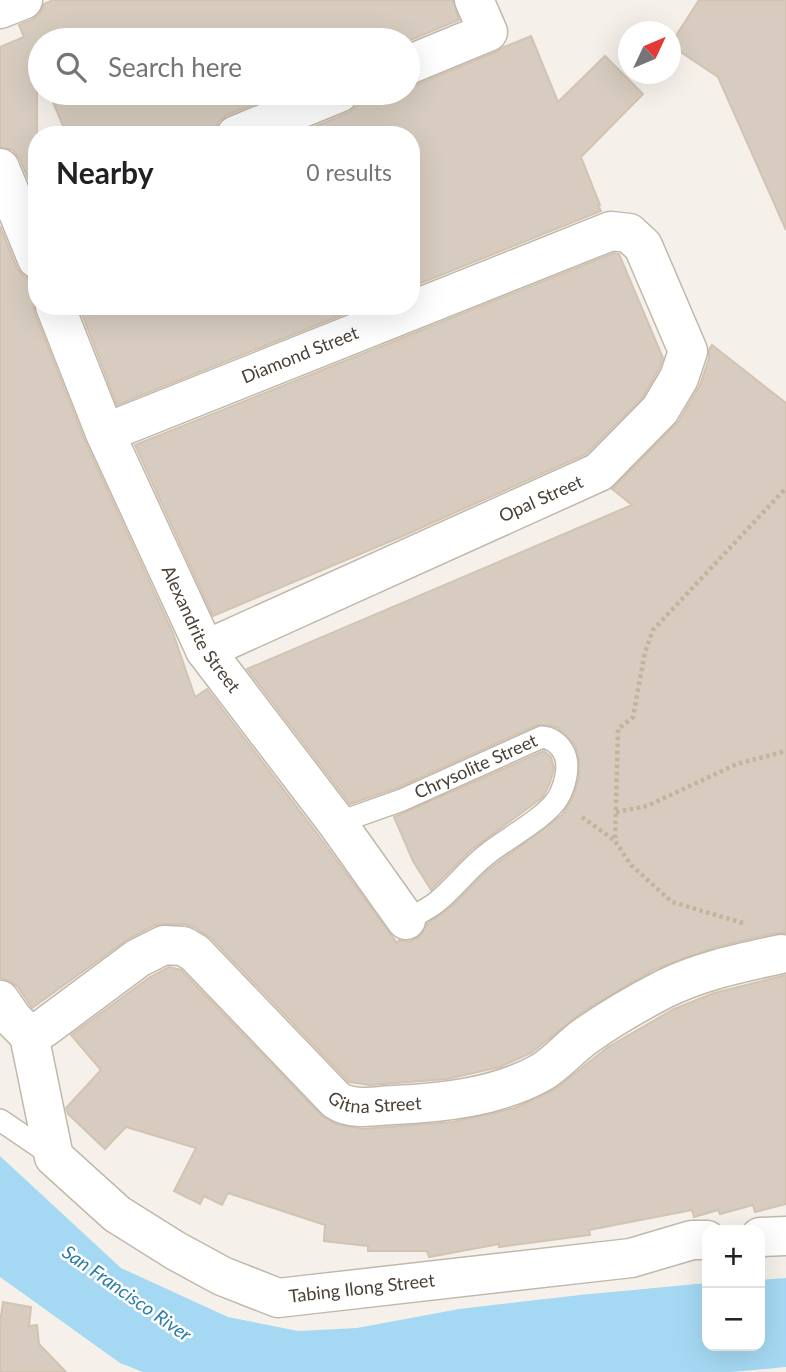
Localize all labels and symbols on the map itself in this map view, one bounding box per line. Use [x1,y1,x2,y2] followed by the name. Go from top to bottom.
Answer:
[618,21,681,84] north arrow
[238,321,362,387] street label: Diamond Street
[495,470,586,526] street label: Opal Street
[158,562,246,697] street label: Alexandrite Street
[411,728,541,803] street label: Chrysolite Street
[323,1086,423,1117] street label: Gitna Street
[58,1240,197,1346] water label: San Francisco River
[288,1268,436,1307] street label: Tabing Ilong Street

